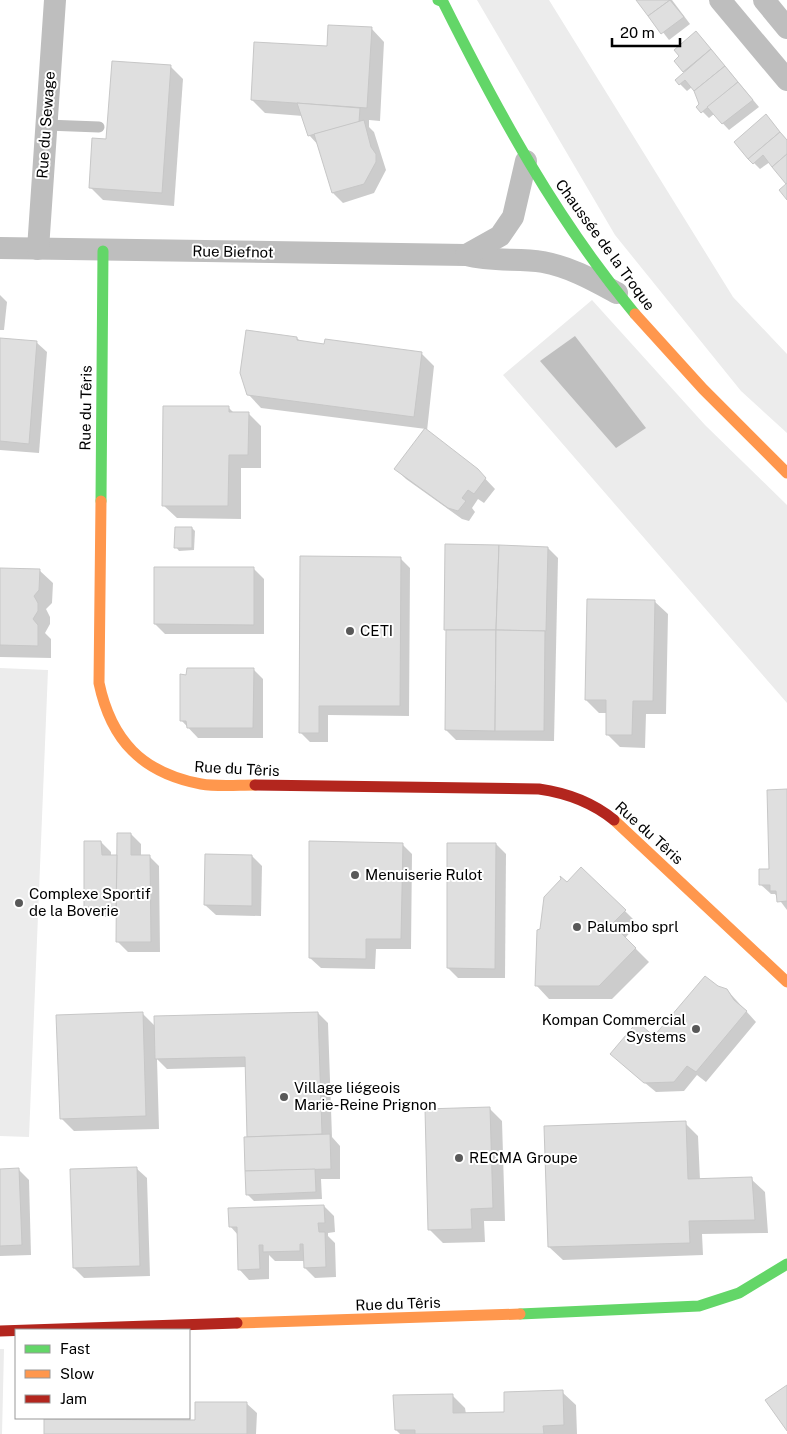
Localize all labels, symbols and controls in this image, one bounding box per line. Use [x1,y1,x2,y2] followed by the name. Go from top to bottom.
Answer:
[612,15,680,47] scale bar
[620,24,655,41] text: 20 m
[33,71,58,179] street label: Rue du Sewage
[552,176,659,313] street label: Chaussée de la Troque
[192,242,274,261] street label: Rue Biefnot
[76,365,95,451] street label: Rue du Têris
[360,622,393,639] place label: CETI
[344,625,356,637] marker: CETI
[194,758,280,779] street label: Rue du Têris
[612,798,687,868] street label: Rue du Têris
[365,866,483,883] place label: Menuiserie Rulot
[349,869,361,881] marker: Menuiserie Rulot
[29,885,151,919] place label: Complexe Sportif de la Boverie
[13,897,25,909] marker: Complexe Sportif de la Boverie
[587,918,679,935] place label: Palumbo sprl
[571,921,583,933] marker: Palumbo sprl
[542,1011,686,1045] place label: Kompan Commercial Systems
[690,1023,702,1035] marker: Kompan Commercial Systems
[294,1079,437,1113] place label: Village liégeois Marie-Reine Prignon
[278,1091,290,1103] marker: Village liégeois Marie-Reine Prignon
[469,1149,578,1166] place label: RECMA Groupe
[453,1152,465,1164] marker: RECMA Groupe
[355,1294,441,1313] street label: Rue du Têris
[15,1329,190,1419] legend
[60,1340,90,1357] text: Fast
[60,1365,95,1382] text: Slow
[60,1390,87,1407] text: Jam

